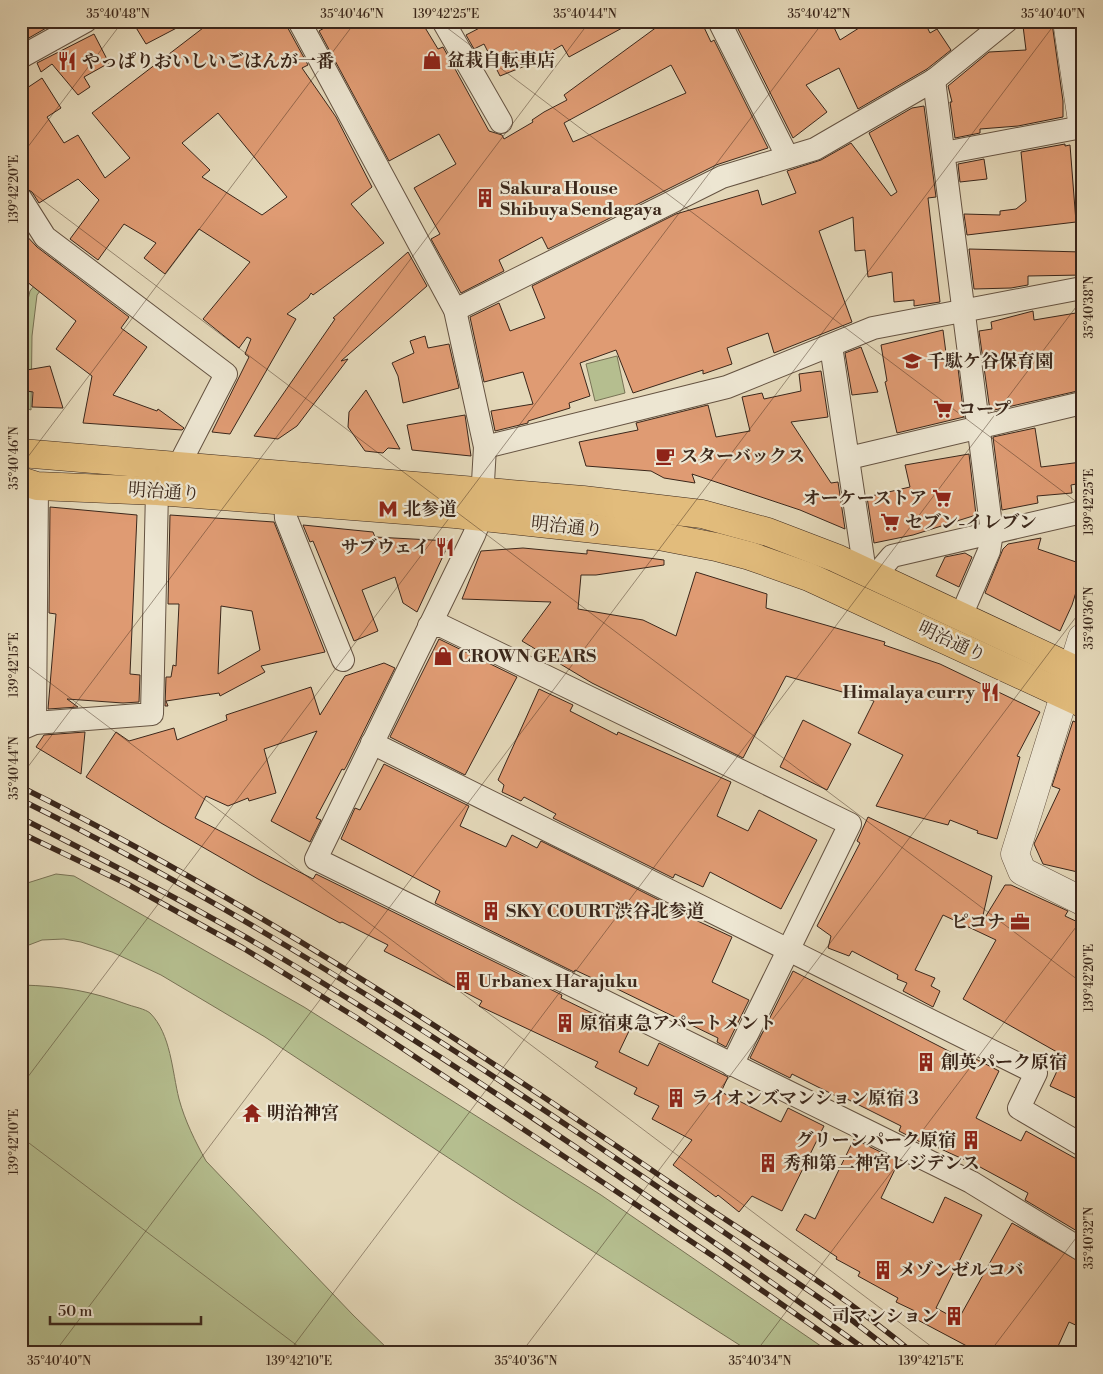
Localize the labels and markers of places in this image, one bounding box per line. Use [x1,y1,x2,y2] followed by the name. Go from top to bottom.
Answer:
[421,49,443,71] shop icon: 盆栽自転車店
[447,49,555,72] place label: 盆栽自転車店
[56,50,78,72] restaurant icon: やっぱりおいしいごはんが一番
[82,50,334,73] place label: やっぱりおいしいごはんが一番
[500,177,662,221] place label: Sakura House Shibuya Sendagaya
[474,187,496,209] building icon: Sakura House Shibuya Sendagaya
[901,350,923,372] school or university icon: 千駄ケ谷保育園
[927,350,1053,373] place label: 千駄ケ谷保育園
[932,398,954,420] supermarket icon: コープ
[958,398,1011,421] place label: コープ
[654,445,676,467] cafe icon: スターバックス
[680,445,805,468] place label: スターバックス
[802,487,927,510] place label: オーケーストア
[931,487,953,509] supermarket icon: オーケーストア
[377,498,399,520] metro station icon: 北参道
[403,498,457,521] place label: 北参道
[879,511,901,533] supermarket icon: セブン-イレブン
[905,511,1037,534] place label: セブン-イレブン
[341,536,430,559] place label: サブウェイ
[434,536,456,558] restaurant icon: サブウェイ
[432,645,454,667] shop icon: CROWN GEARS
[458,645,596,668] place label: CROWN GEARS
[843,681,976,704] place label: Himalaya curry
[979,681,1001,703] restaurant icon: Himalaya curry
[480,900,502,922] building icon: SKY COURT渋谷北参道
[506,900,704,923] place label: SKY COURT渋谷北参道
[951,911,1005,934] place label: ピコナ
[1009,911,1031,933] office icon: ピコナ
[452,970,474,992] building icon: Urbanex Harajuku
[478,970,638,993] place label: Urbanex Harajuku
[554,1012,576,1034] building icon: 原宿東急アパートメント
[580,1012,776,1035] place label: 原宿東急アパートメント
[915,1051,937,1073] building icon: 創英パーク原宿
[941,1051,1067,1074] place label: 創英パーク原宿
[665,1087,687,1109] building icon: ライオンズマンション原宿３
[691,1087,922,1110] place label: ライオンズマンション原宿３
[241,1102,263,1124] temple icon: 明治神宮
[267,1102,339,1125] place label: 明治神宮
[796,1129,956,1152] place label: グリーンパーク原宿
[960,1129,982,1151] building icon: グリーンパーク原宿
[757,1152,779,1174] building icon: 秀和第二神宮レジデンス
[783,1152,980,1175] place label: 秀和第二神宮レジデンス
[872,1259,894,1281] building icon: メゾンゼルコバ
[898,1259,1023,1282] place label: メゾンゼルコバ
[832,1305,939,1328] place label: 司マンション
[943,1305,965,1327] building icon: 司マンション

